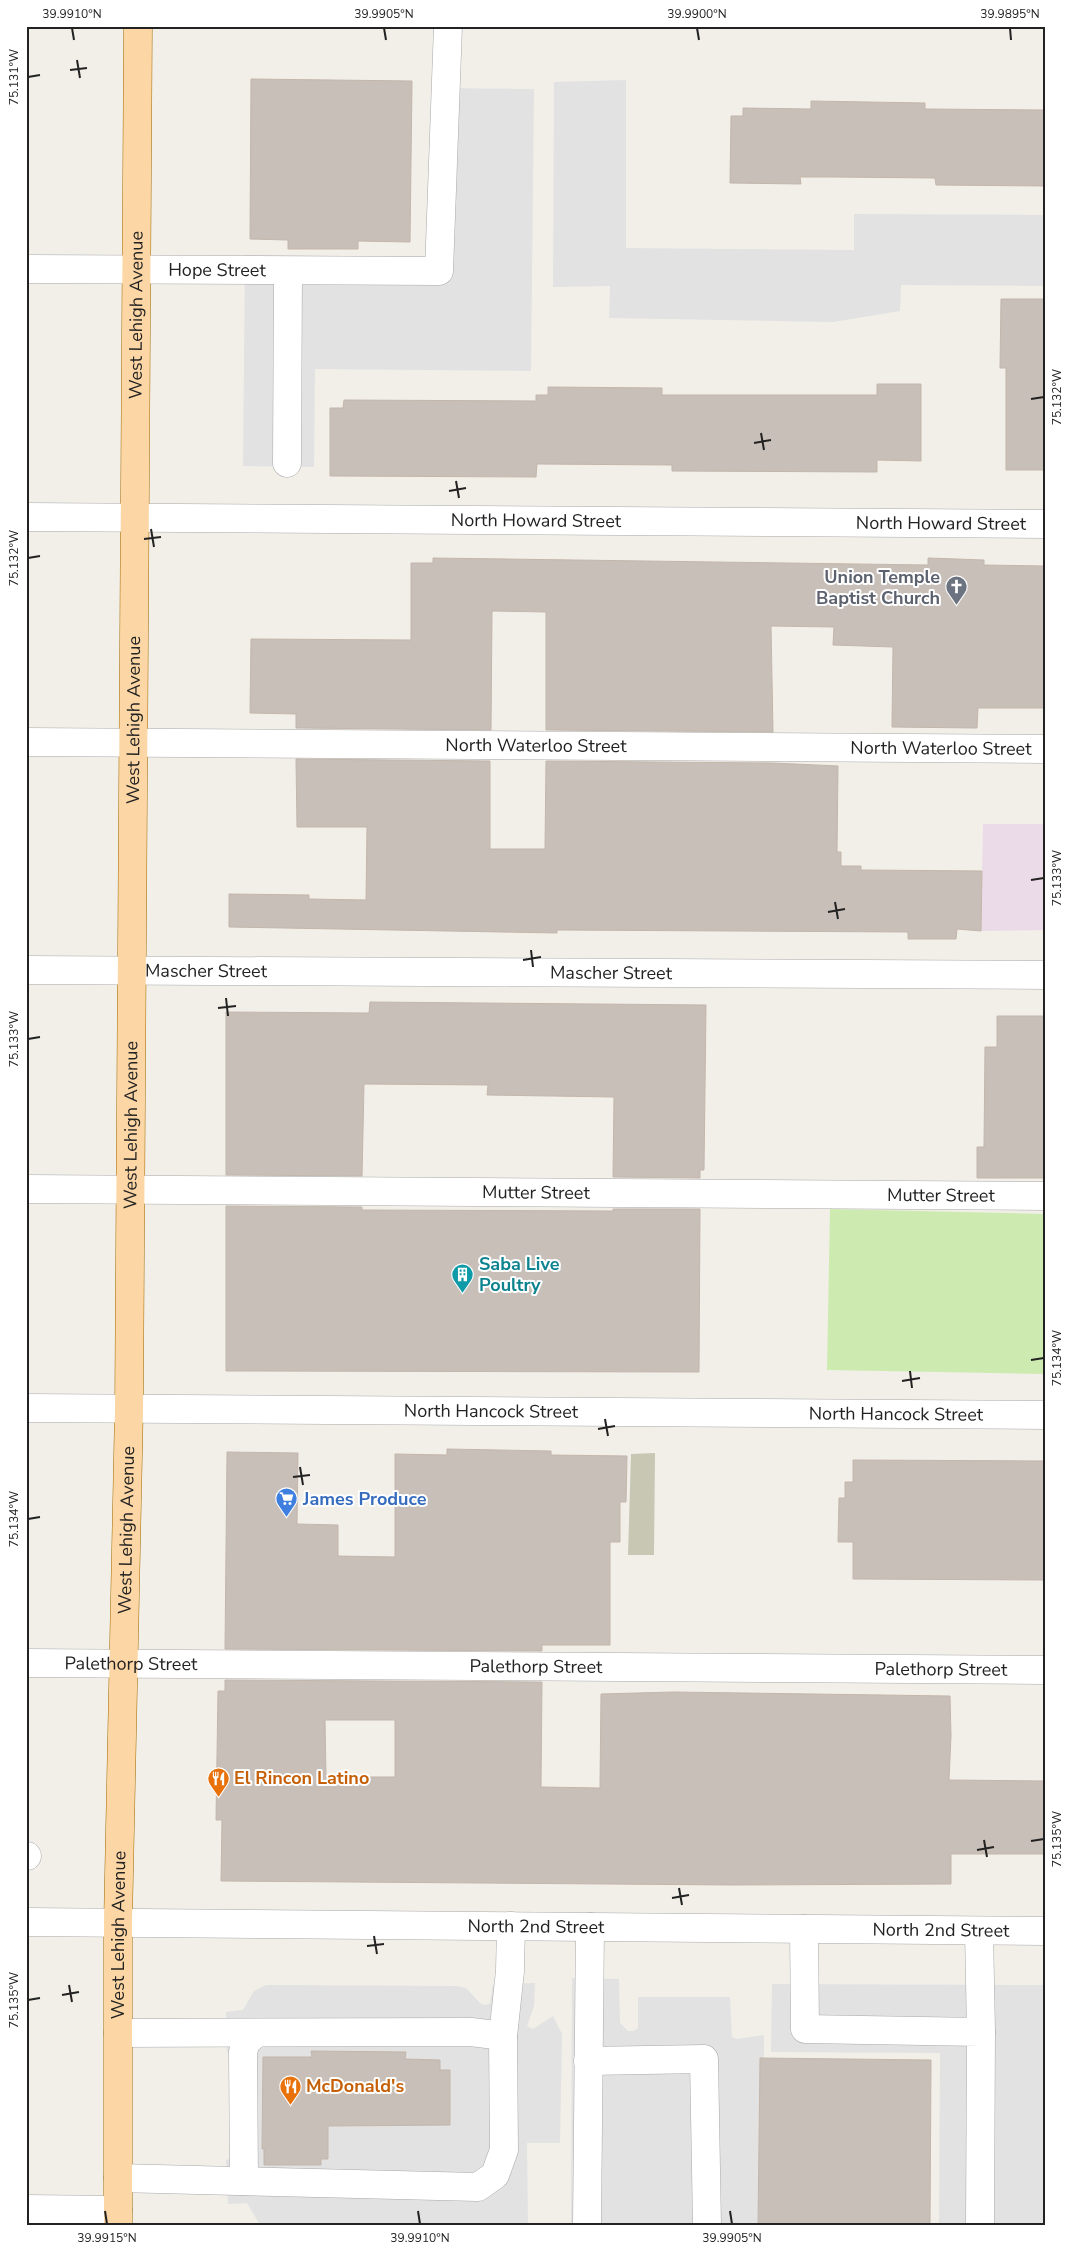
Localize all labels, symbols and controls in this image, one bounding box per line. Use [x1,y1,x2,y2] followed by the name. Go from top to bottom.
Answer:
[42,6,102,22] text: 39.9910°N
[354,6,414,22] text: 39.9905°N
[667,6,727,22] text: 39.9900°N
[980,6,1040,22] text: 39.9895°N
[6,49,22,105] text: 75.131°W
[124,231,149,399] street label: West Lehigh Avenue
[168,258,267,282] street label: Hope Street
[1049,369,1065,425] text: 75.132°W
[451,508,622,533] street label: North Howard Street
[856,511,1027,536] street label: North Howard Street
[6,530,22,586] text: 75.132°W
[816,565,940,610] place label: Union Temple Baptist Church
[944,575,968,606] church icon: Union Temple Baptist Church
[121,636,146,804] street label: West Lehigh Avenue
[445,733,627,758] street label: North Waterloo Street
[850,736,1032,761] street label: North Waterloo Street
[1049,850,1065,906] text: 75.133°W
[145,959,268,983] street label: Mascher Street
[550,961,673,985] street label: Mascher Street
[6,1011,22,1067] text: 75.133°W
[118,1041,143,1209] street label: West Lehigh Avenue
[482,1180,591,1205] street label: Mutter Street
[887,1183,996,1208] street label: Mutter Street
[479,1252,560,1297] place label: Saba Live Poultry
[451,1262,475,1293] building icon: Saba Live Poultry
[1049,1330,1065,1386] text: 75.134°W
[404,1399,579,1424] street label: North Hancock Street
[809,1401,984,1427] street label: North Hancock Street
[113,1446,140,1614] street label: West Lehigh Avenue
[275,1487,299,1518] supermarket icon: James Produce
[302,1487,427,1511] place label: James Produce
[6,1491,22,1547] text: 75.134°W
[65,1651,198,1676] street label: Palethorp Street
[470,1654,603,1679] street label: Palethorp Street
[875,1657,1008,1682] street label: Palethorp Street
[206,1766,230,1797] restaurant icon: El Rincon Latino
[234,1766,369,1790] place label: El Rincon Latino
[1049,1811,1065,1867] text: 75.135°W
[106,1851,132,2019] street label: West Lehigh Avenue
[467,1914,605,1939] street label: North 2nd Street
[872,1917,1010,1943] street label: North 2nd Street
[6,1972,22,2028] text: 75.135°W
[278,2074,302,2105] restaurant icon: McDonald's
[306,2074,404,2098] place label: McDonald's
[77,2230,137,2246] text: 39.9915°N
[390,2230,450,2246] text: 39.9910°N
[702,2230,762,2246] text: 39.9905°N

